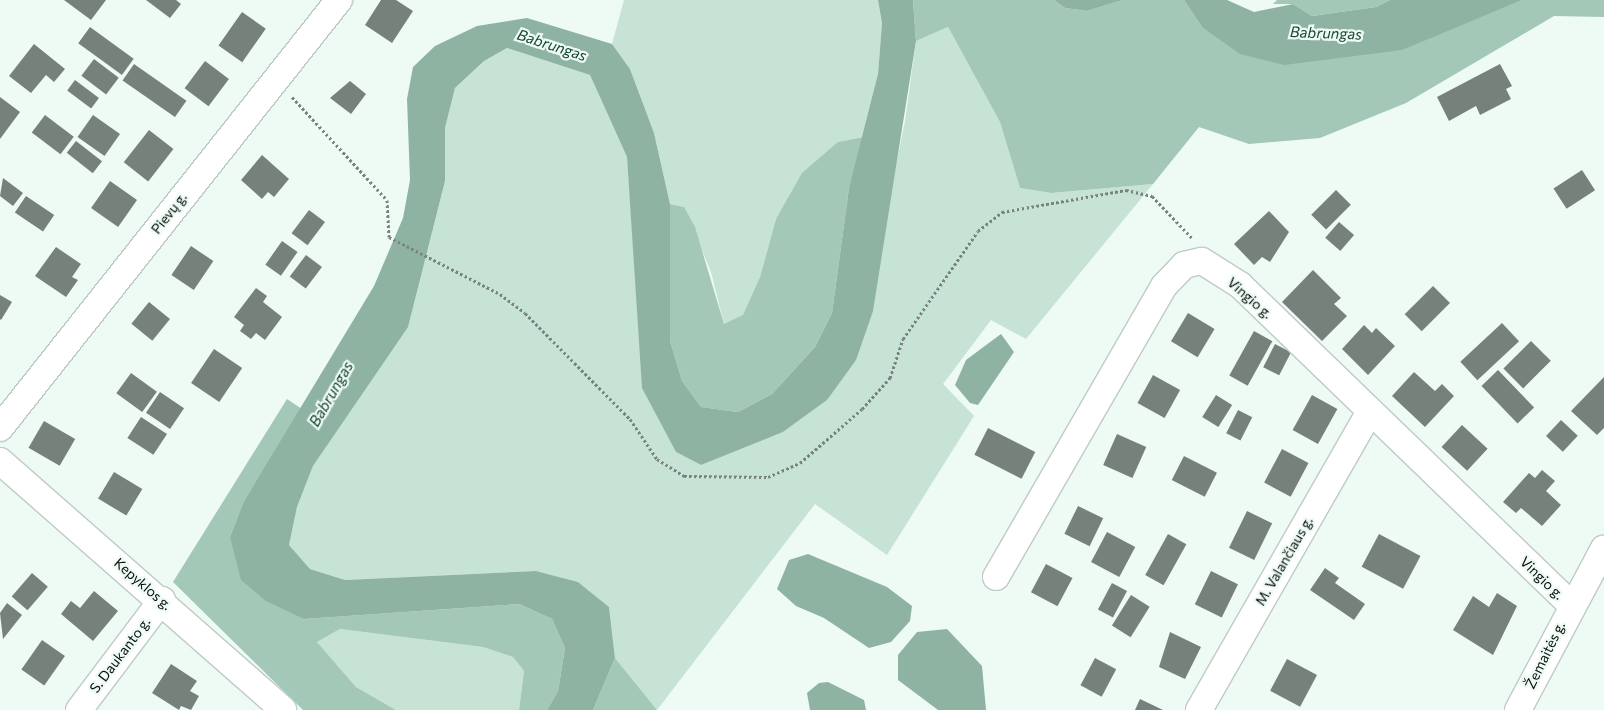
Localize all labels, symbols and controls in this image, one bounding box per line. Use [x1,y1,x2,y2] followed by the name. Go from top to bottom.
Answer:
[1290,23,1362,43] water label: Babrungas
[515,25,589,65] water label: Babrungas
[148,189,190,237] street label: Pievų g.
[1224,274,1276,322] street label: Vingio g.
[305,358,357,430] water label: Babrungas
[1252,513,1316,609] street label: M. Valančiaus g.
[1517,553,1567,603] street label: Vingio g.
[111,554,175,614] street label: Kepyklos g.
[86,614,154,696] street label: S. Daukanto g.
[1521,619,1569,691] street label: Žemaitės g.

